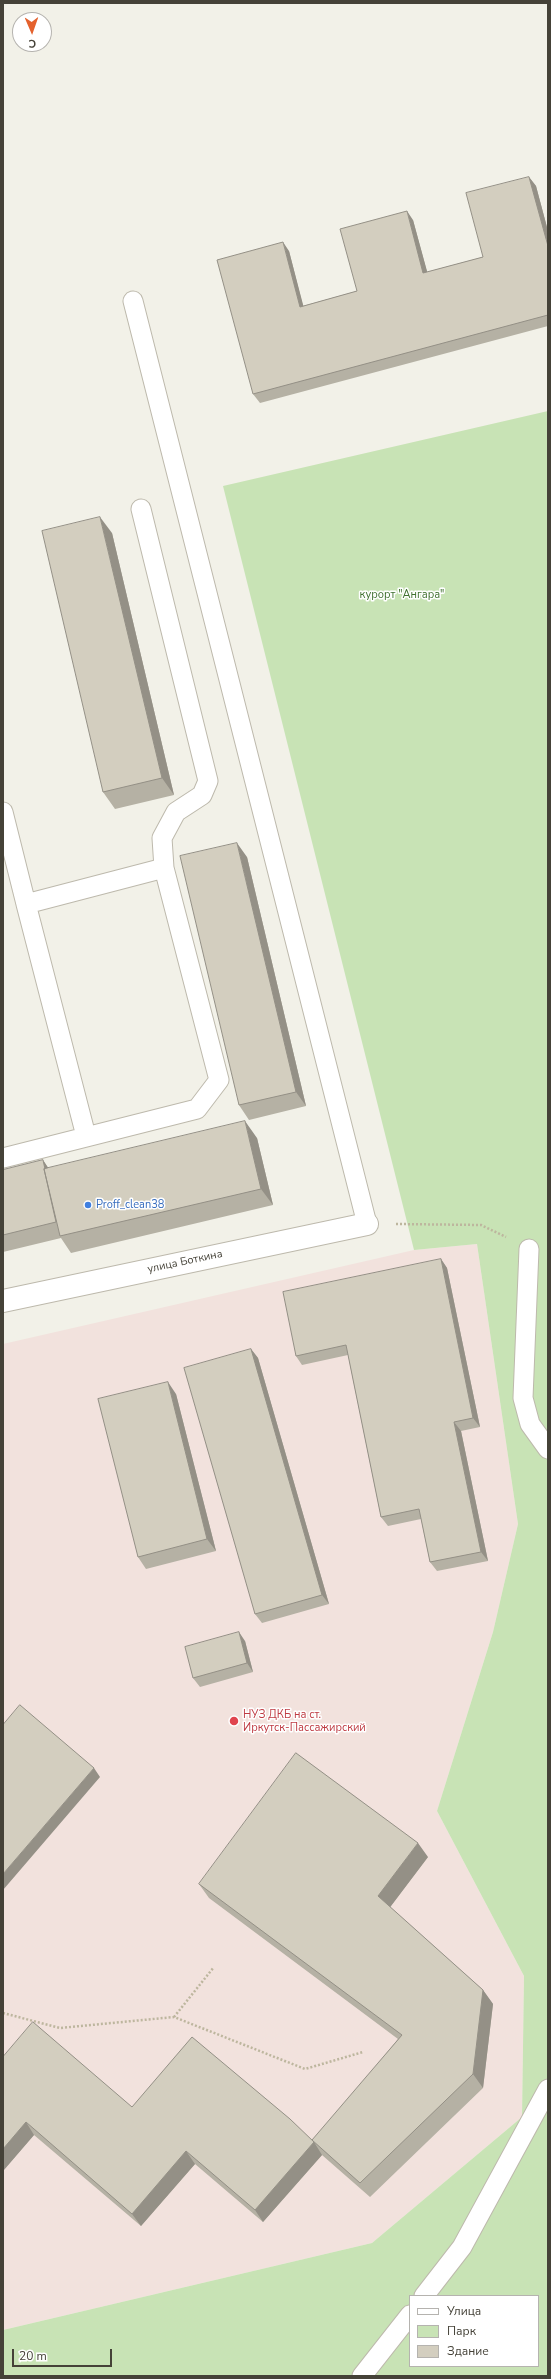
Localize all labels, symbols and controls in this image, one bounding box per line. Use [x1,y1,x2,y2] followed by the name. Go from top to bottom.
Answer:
[12,12,52,52] north arrow
[28,36,36,51] text: С
[360,588,444,602] park label: курорт "Ангара"
[96,1198,164,1212] place label: Proff_clean38
[83,1200,93,1210] marker: Proff_clean38
[146,1248,224,1276] street label: улица Боткина
[243,1708,366,1734] place label: НУЗ ДКБ на ст. Иркутск-Пассажирский
[228,1715,240,1727] marker: НУЗ ДКБ на ст. Иркутск-Пассажирский
[409,2295,539,2367] legend
[447,2303,481,2319] text: Улица
[447,2323,476,2339] text: Парк
[14,2341,114,2367] scale bar
[447,2343,489,2359] text: Здание
[19,2348,47,2364] text: 20 m

